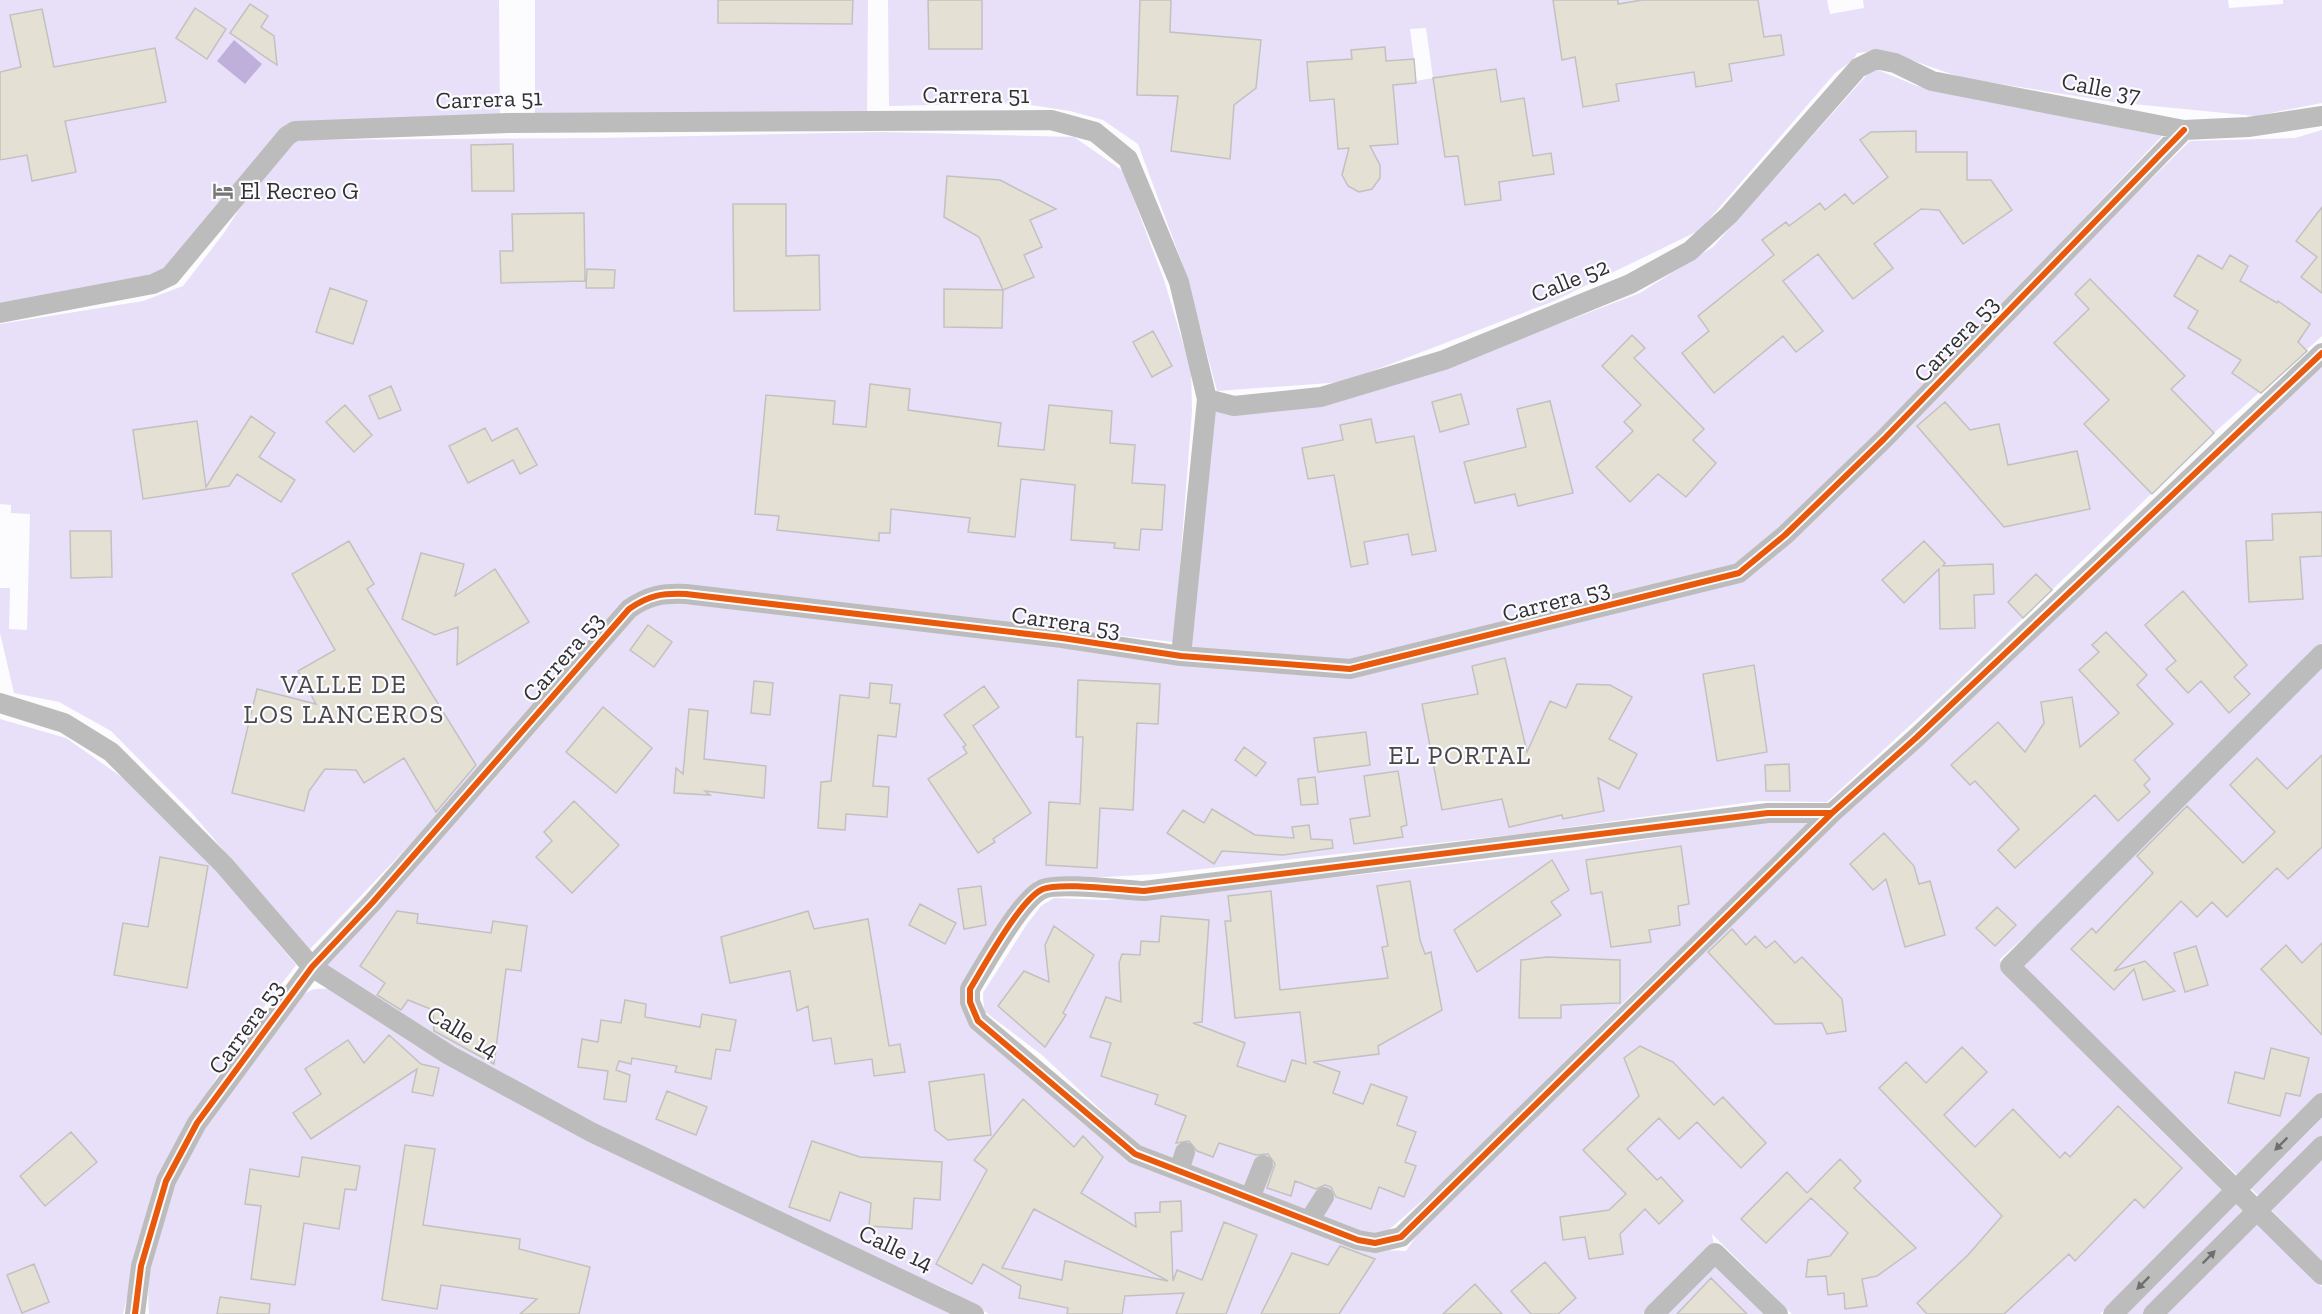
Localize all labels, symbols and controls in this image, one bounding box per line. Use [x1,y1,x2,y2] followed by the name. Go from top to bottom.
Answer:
[2059,66,2143,109] street label: Calle 37
[922,80,1030,109] street label: Carrera 51
[435,82,543,115] street label: Carrera 51
[240,176,359,205] place label: El Recreo G
[211,179,235,203] hotel icon: El Recreo G
[1527,251,1613,308] street label: Calle 52
[1907,289,2004,388] street label: Carrera 53
[1499,573,1613,628] street label: Carrera 53
[1010,600,1122,643] street label: Carrera 53
[516,606,610,708] street label: Carrera 53
[243,668,445,730] district label: VALLE DE LOS LANCEROS
[1388,739,1532,771] district label: EL PORTAL
[202,974,290,1080] street label: Carrera 53
[422,999,505,1064] street label: Calle 14
[2274,1137,2288,1151] one-way arrow
[854,1218,938,1277] street label: Calle 14
[2201,1251,2215,1265] one-way arrow
[2137,1275,2151,1289] one-way arrow

